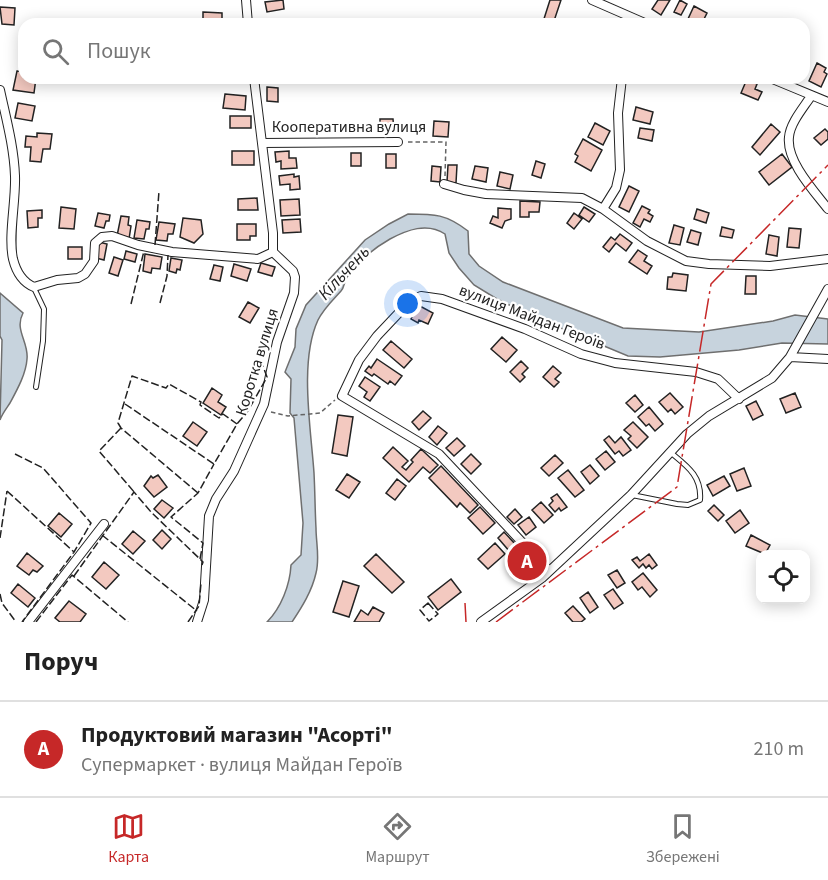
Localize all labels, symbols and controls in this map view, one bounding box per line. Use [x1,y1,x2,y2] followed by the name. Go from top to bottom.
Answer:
[18,18,810,84] search box
[39,35,72,68] icon: search
[87,35,151,67] text: Пошук
[272,116,426,138] street label: Кооперативна вулиця
[312,240,376,306] water label: Кільчень
[456,279,608,355] street label: вулиця Майдан Героїв
[393,289,422,318] your location
[230,305,284,419] street label: Коротка вулиця
[508,538,546,584] pin: A
[756,550,810,604] map controls
[756,550,810,604] button: locate
[24,643,98,680] text: Поруч
[81,719,393,751] text: Продуктовий магазин "Асорті"
[38,735,49,763] text: A
[754,735,804,763] text: 210 m
[81,751,402,779] text: Супермаркет · вулиця Майдан Героїв
[108,810,149,868] tab: Карта
[365,810,430,868] tab: Маршрут
[646,810,720,868] tab: Збережені

